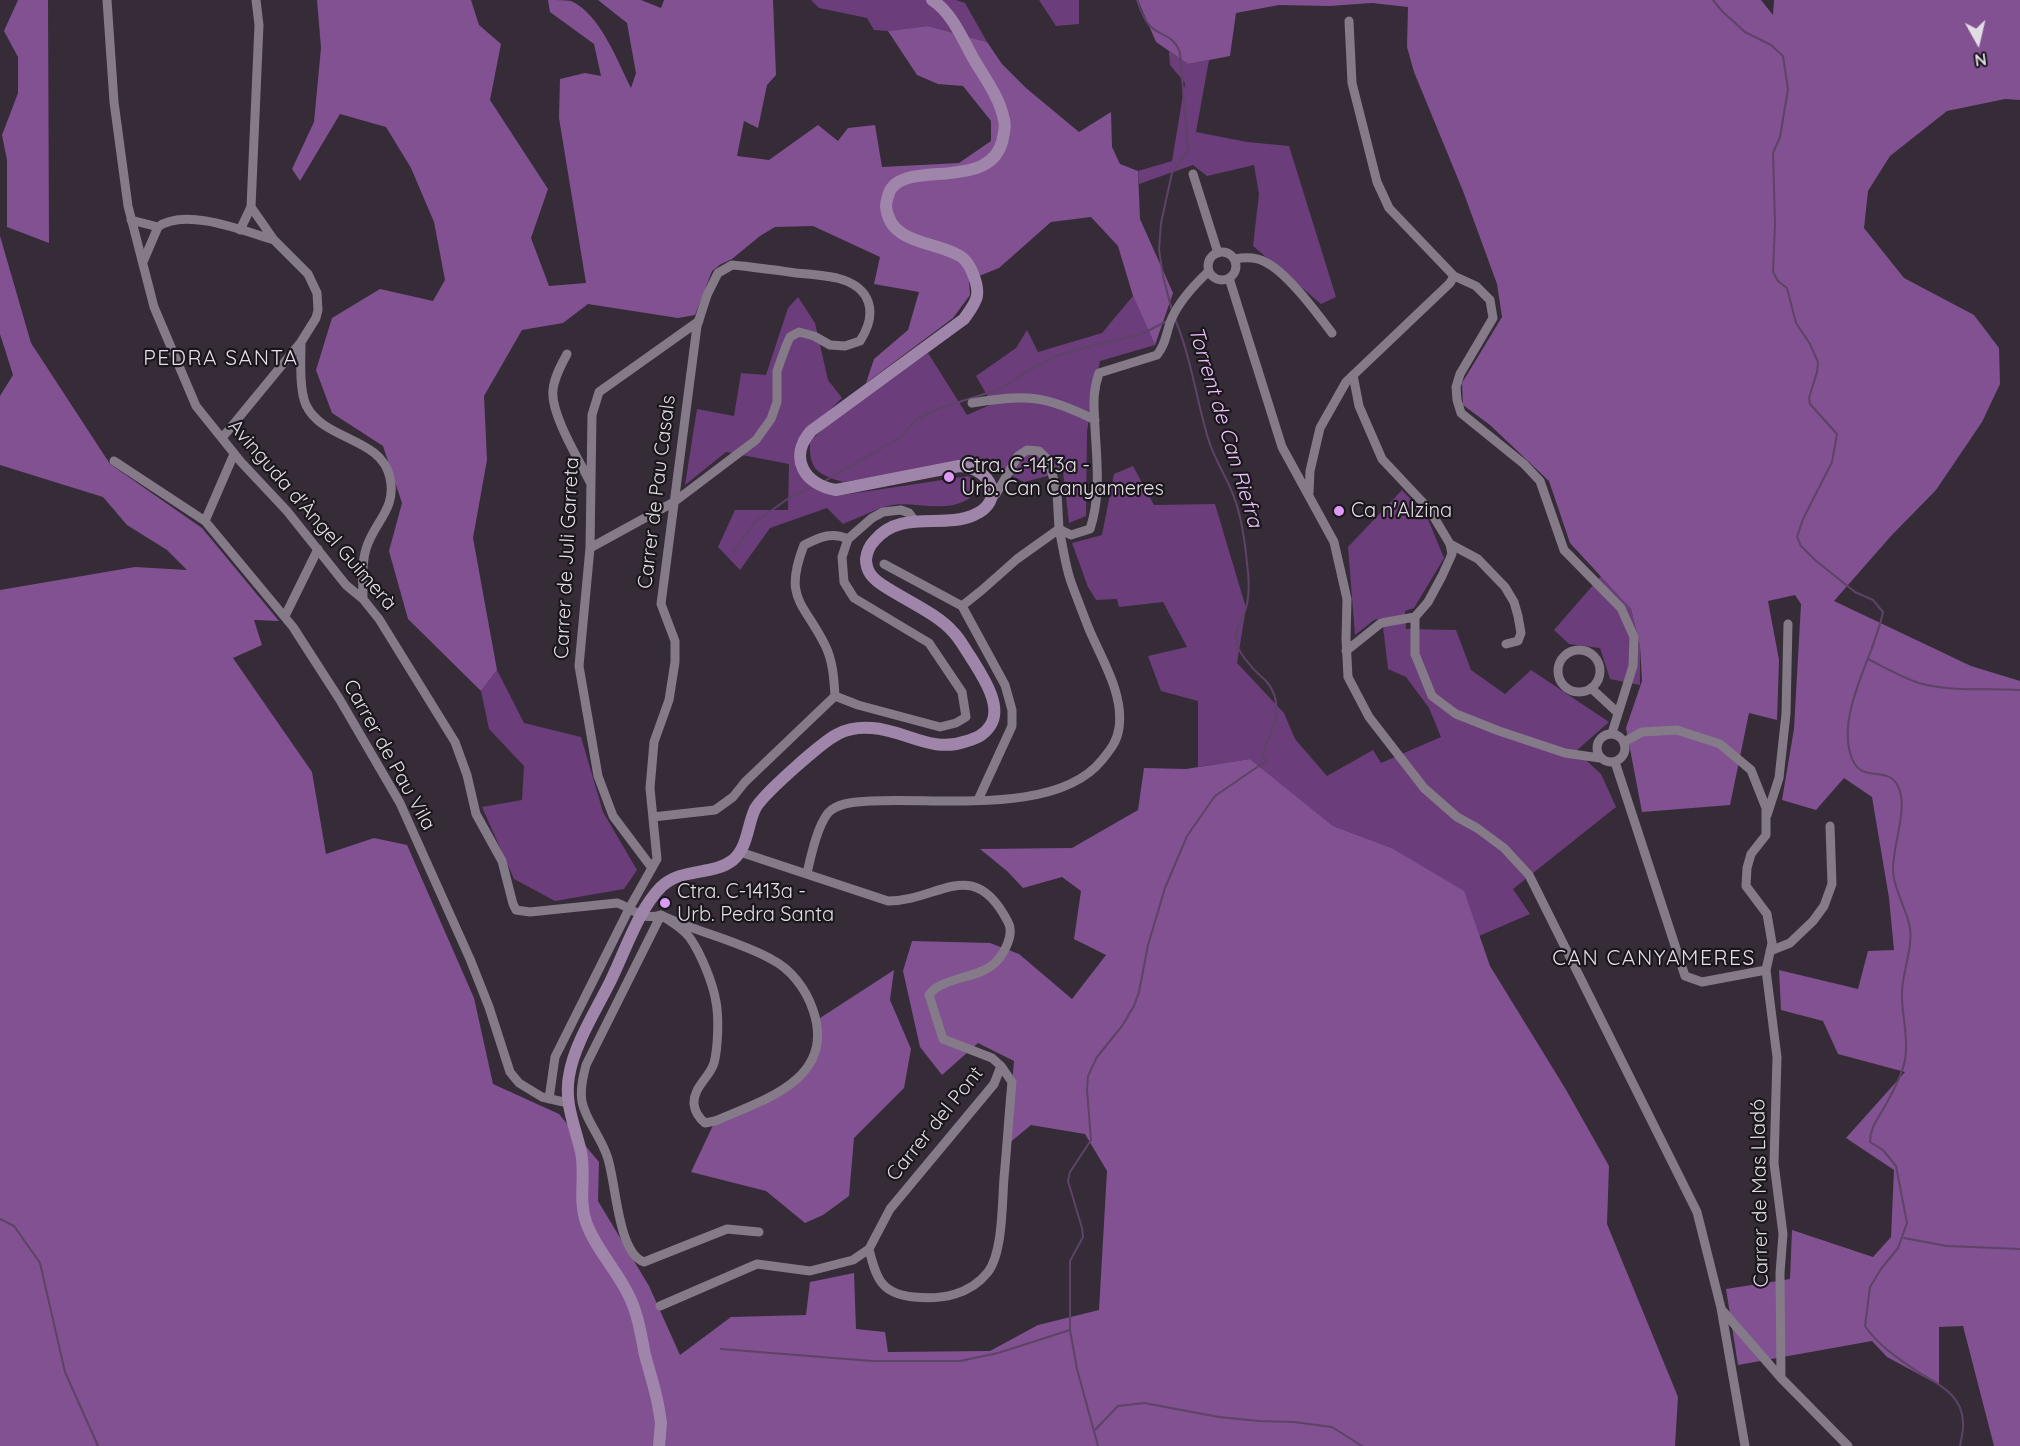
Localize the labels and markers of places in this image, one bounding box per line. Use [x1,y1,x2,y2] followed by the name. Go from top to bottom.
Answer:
[961,454,1164,501] place label: Ctra. C-1413a - Urb. Can Canyameres
[942,470,956,484] marker: Ctra. C-1413a - Urb. Can Canyameres
[1351,499,1452,523] place label: Ca n'Alzina
[1332,504,1346,518] marker: Ca n'Alzina
[677,880,834,927] place label: Ctra. C-1413a - Urb. Pedra Santa
[658,896,672,910] marker: Ctra. C-1413a - Urb. Pedra Santa

